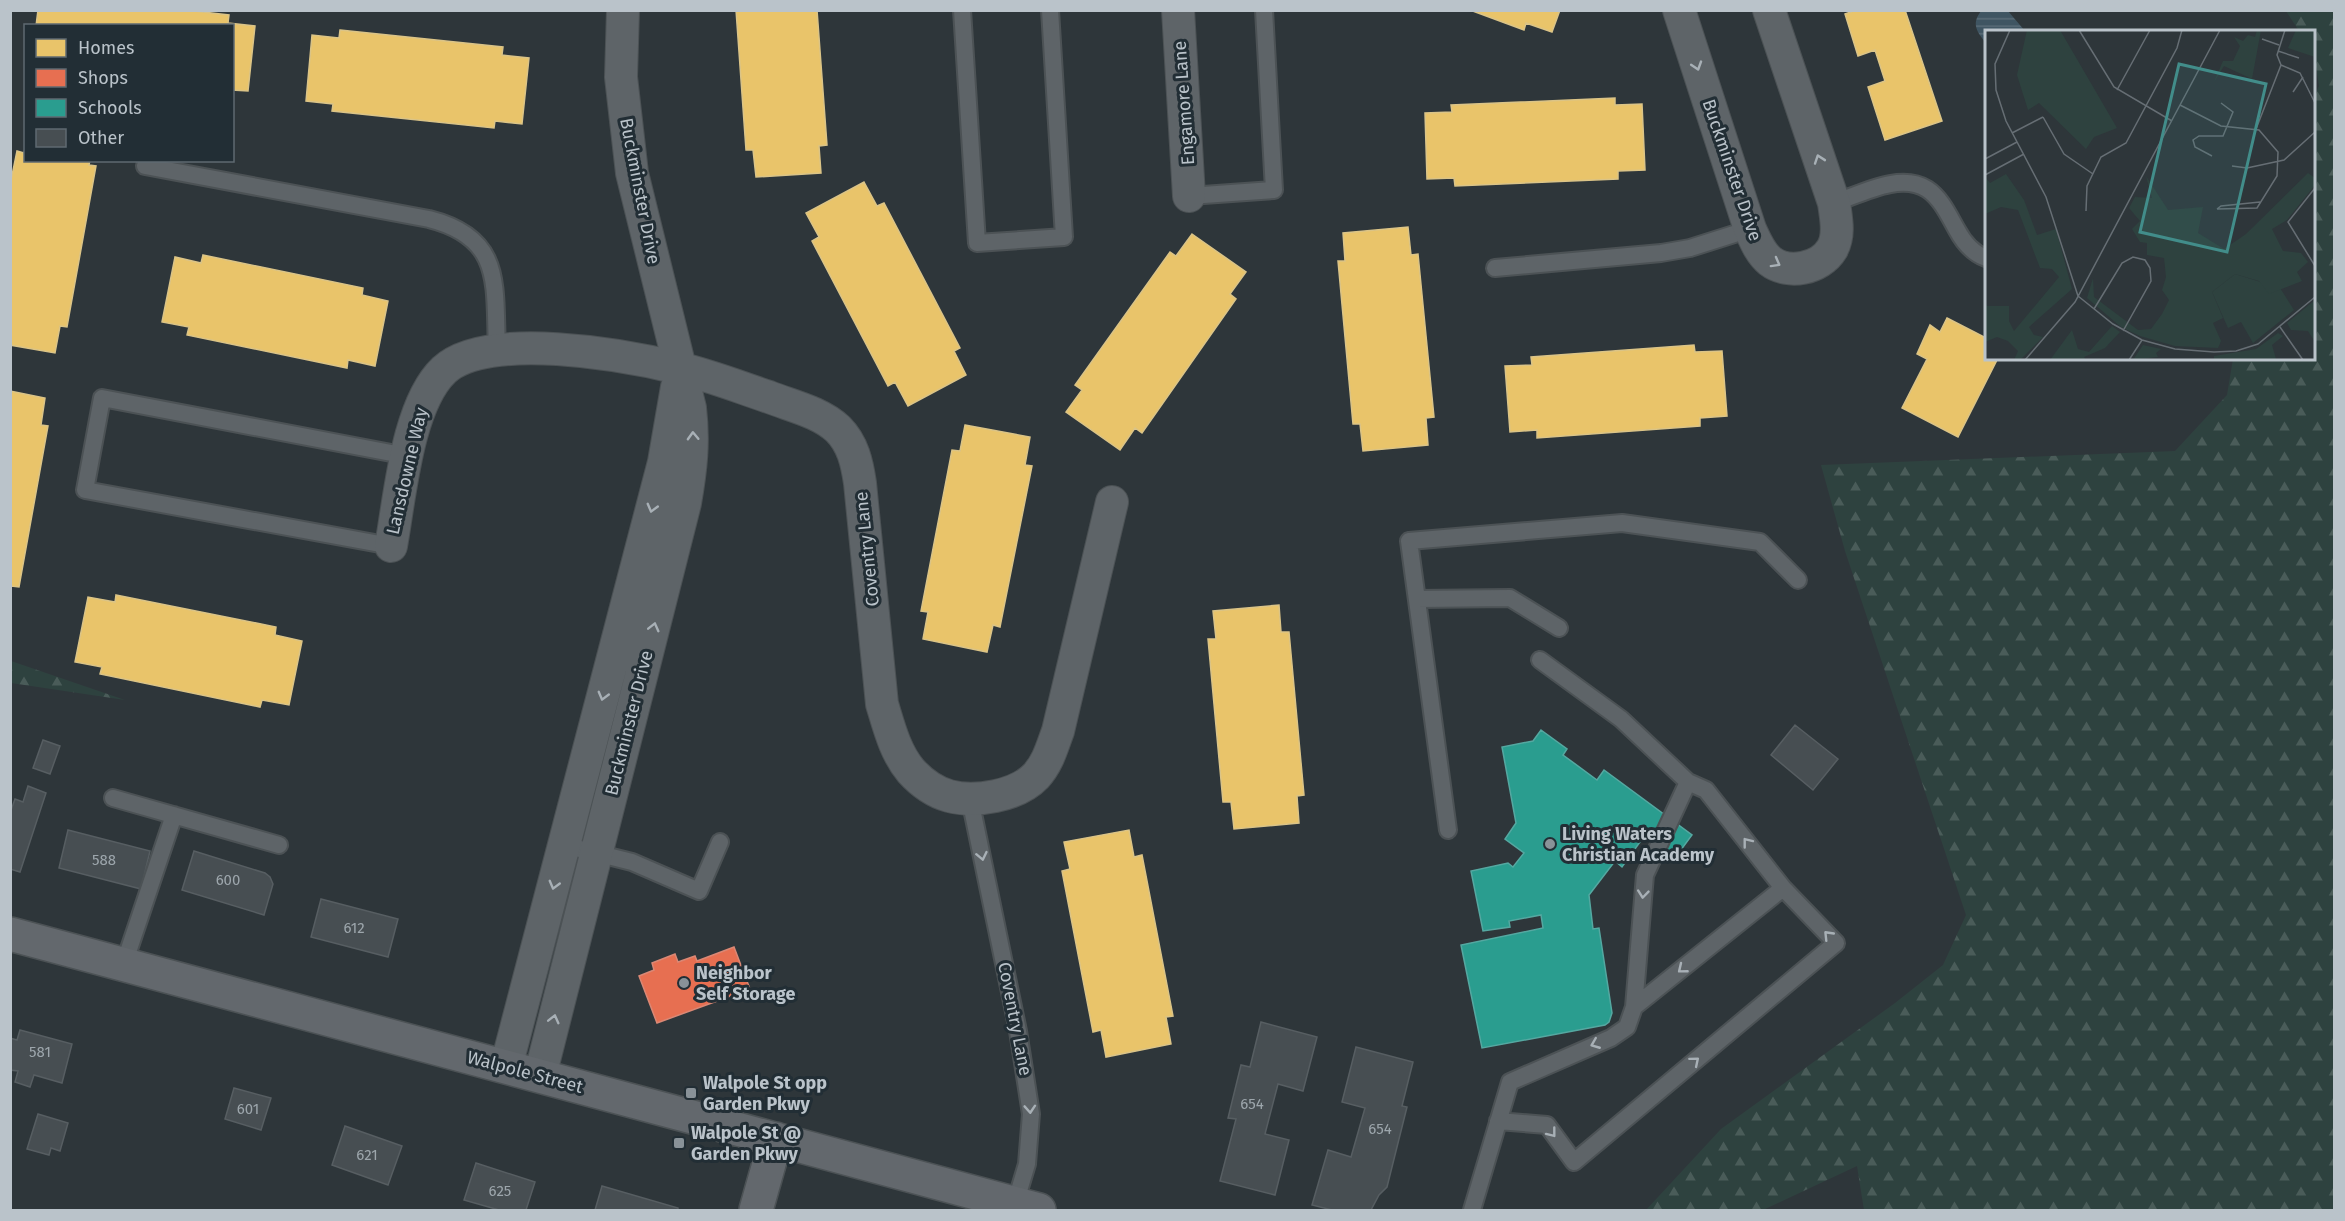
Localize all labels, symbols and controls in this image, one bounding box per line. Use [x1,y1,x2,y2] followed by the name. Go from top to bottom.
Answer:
[24,24,234,162] legend
[1985,30,2315,360] inset map
[78,37,134,59] text: Homes
[1169,40,1199,166] street label: Engamore Lane
[1689,60,1702,71] one-way arrow
[78,67,128,89] text: Shops
[1697,96,1767,244] street label: Buckminster Drive
[78,97,142,119] text: Schools
[615,116,665,266] street label: Buckminster Drive
[78,127,124,149] text: Other
[1814,155,1827,165] one-way arrow
[1770,256,1780,267] one-way arrow
[382,405,432,537] street label: Lansdowne Way
[686,432,699,441] one-way arrow
[850,491,884,607] street label: Coventry Lane
[647,503,660,513] one-way arrow
[646,622,659,632] one-way arrow
[600,648,658,798] street label: Buckminster Drive
[598,691,610,701] one-way arrow
[1562,823,1715,866] place label: Living Waters Christian Academy
[1543,837,1557,851] marker: Living Waters Christian Academy
[1744,838,1755,849] one-way arrow
[92,851,116,869] house number: 588
[975,851,988,861] one-way arrow
[216,871,240,889] house number: 600
[549,879,561,890] one-way arrow
[1638,889,1650,898] one-way arrow
[343,919,365,937] house number: 612
[1825,931,1836,942] one-way arrow
[993,960,1037,1078] street label: Coventry Lane
[1678,961,1689,972] one-way arrow
[696,962,795,1005] place label: Neighbor Self Storage
[677,976,691,990] marker: Neighbor Self Storage
[547,1015,560,1025] one-way arrow
[1590,1037,1601,1049] one-way arrow
[29,1043,51,1061] house number: 581
[465,1046,586,1098] street label: Walpole Street
[1688,1057,1699,1068] one-way arrow
[703,1072,827,1115] place label: Walpole St opp Garden Pkwy
[684,1086,698,1100] marker: Walpole St opp Garden Pkwy
[1240,1095,1264,1113] house number: 654
[237,1100,259,1118] house number: 601
[1023,1105,1036,1114] one-way arrow
[1368,1120,1392,1138] house number: 654
[691,1122,801,1165] place label: Walpole St @ Garden Pkwy
[1545,1126,1556,1137] one-way arrow
[672,1136,686,1150] marker: Walpole St @ Garden Pkwy
[356,1146,378,1164] house number: 621
[489,1182,511,1200] house number: 625

